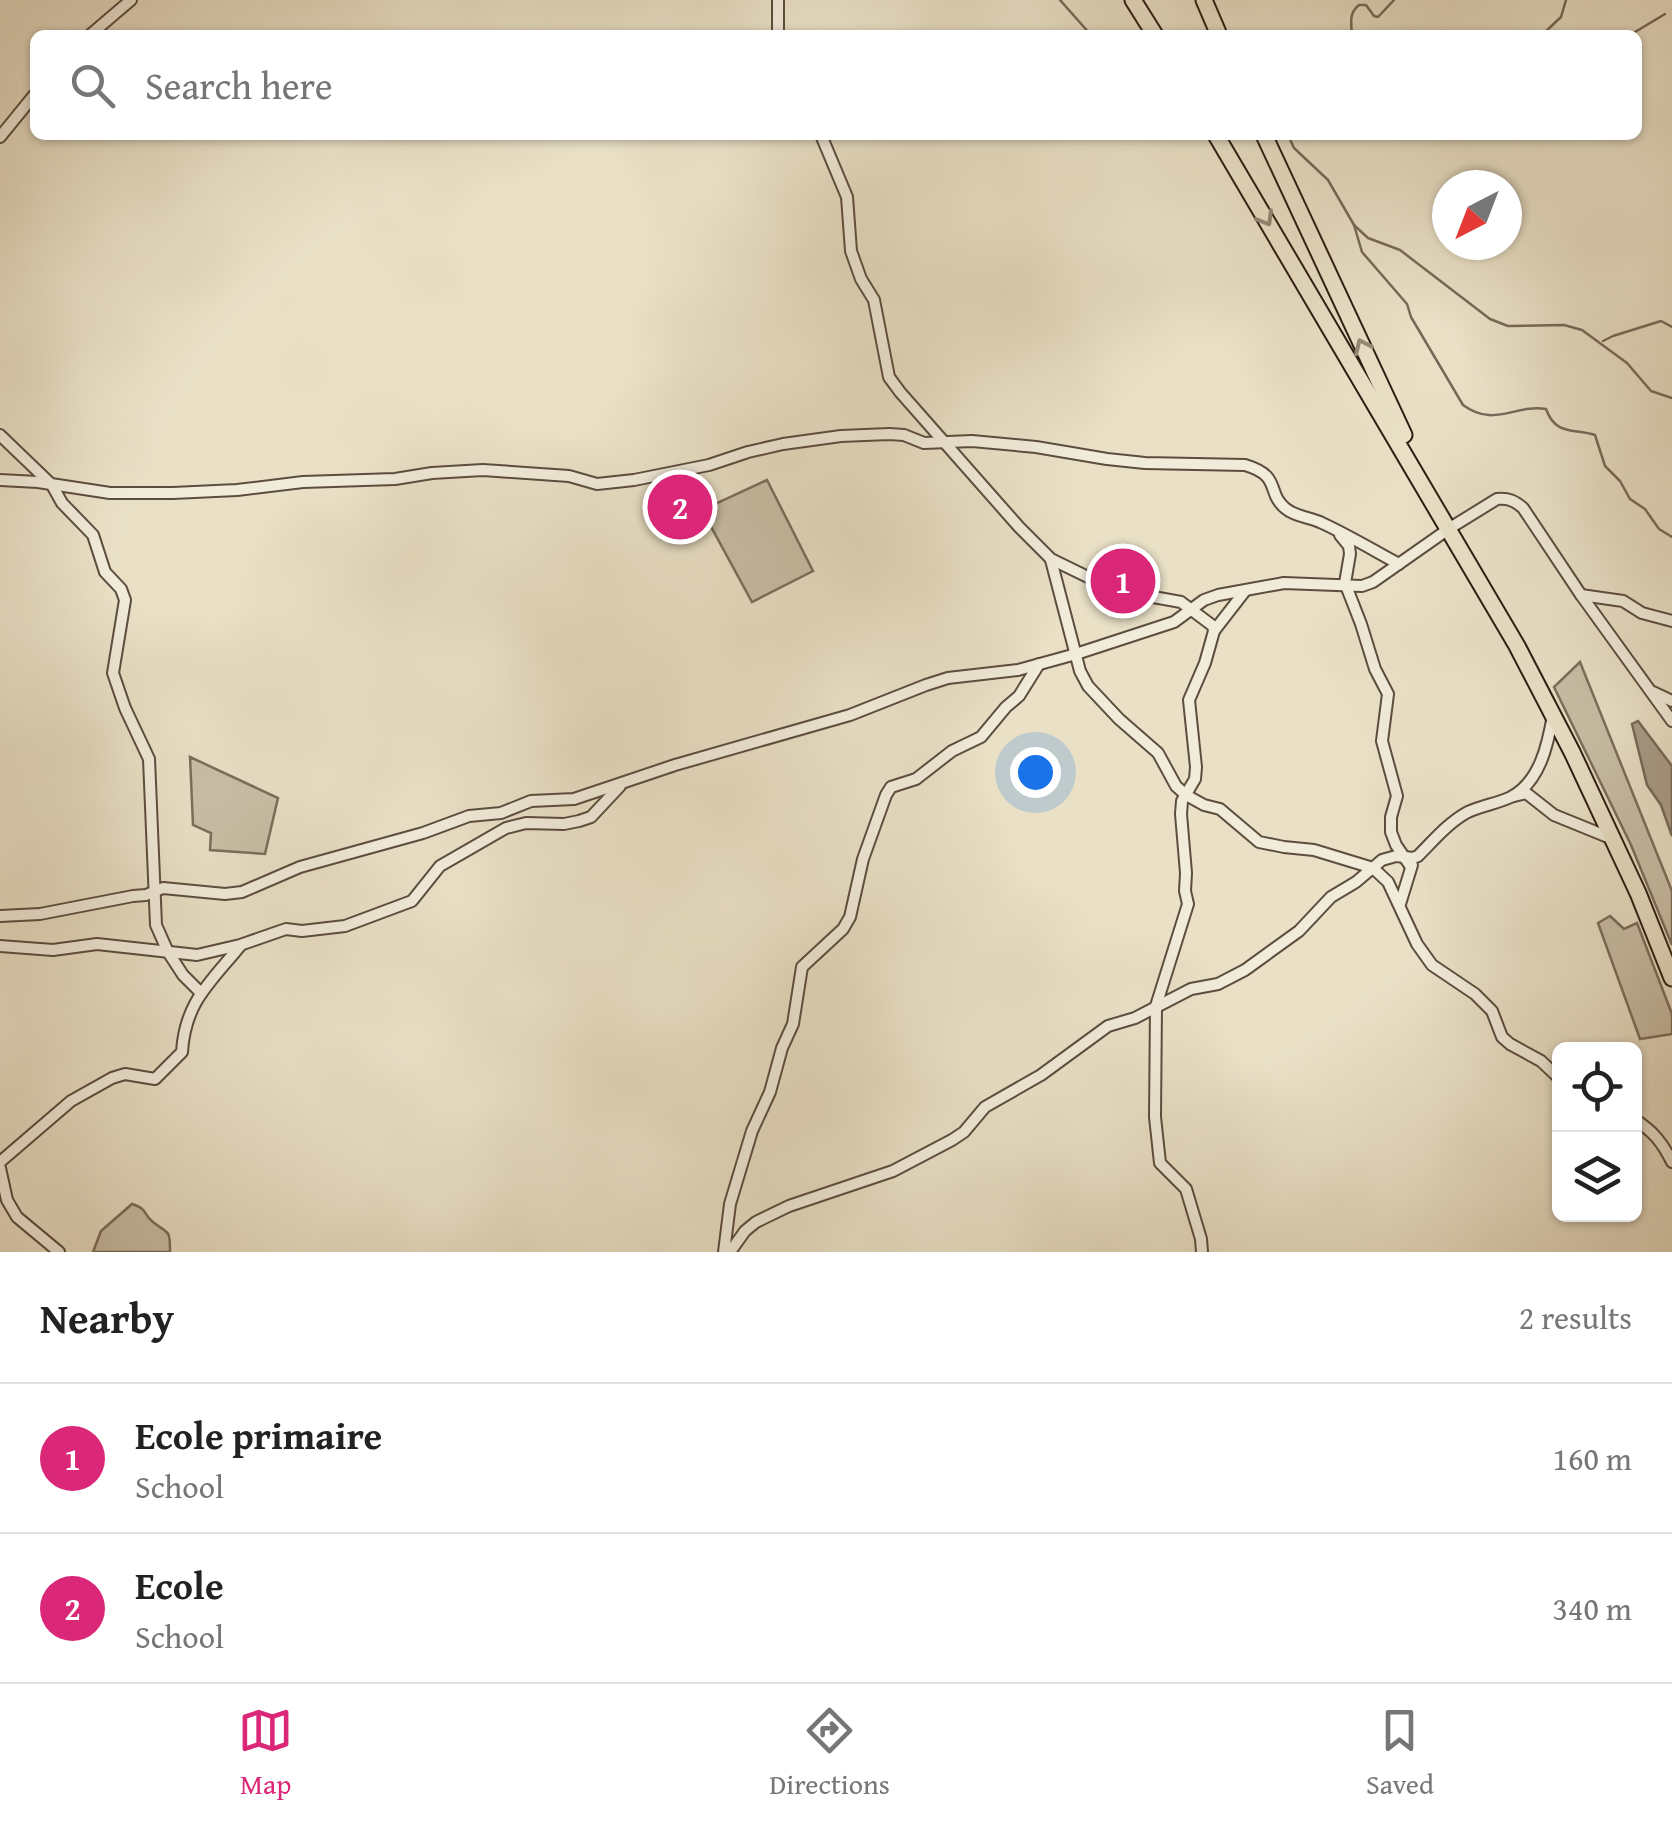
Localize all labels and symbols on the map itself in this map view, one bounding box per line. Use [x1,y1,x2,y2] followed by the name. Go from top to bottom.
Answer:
[1432,170,1522,260] north arrow
[1254,208,1273,226] one-way arrow
[1354,338,1374,356] one-way arrow
[648,470,712,544] pin: 2
[1090,544,1156,618] pin: 1
[1010,747,1061,798] your location

